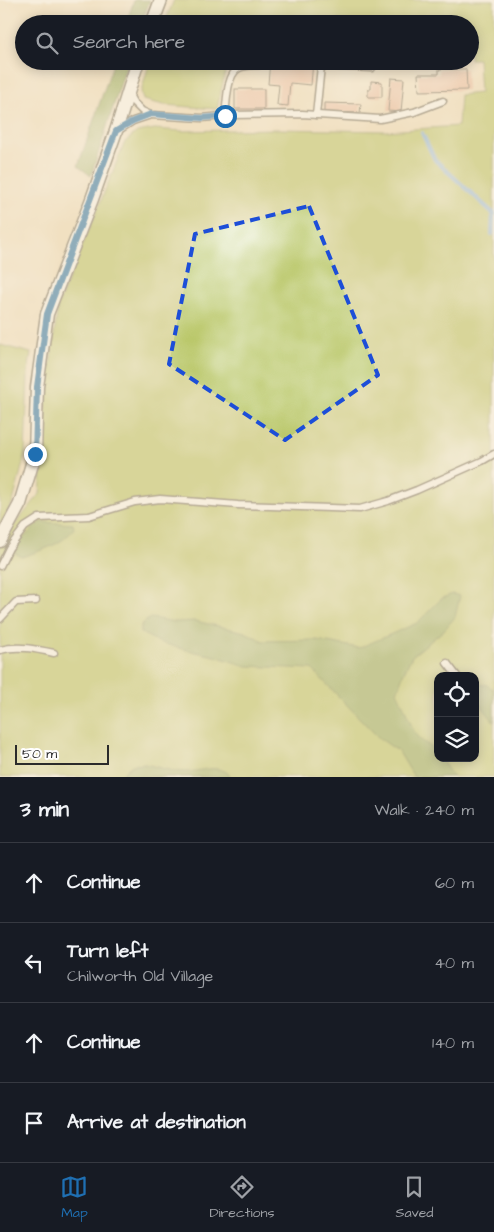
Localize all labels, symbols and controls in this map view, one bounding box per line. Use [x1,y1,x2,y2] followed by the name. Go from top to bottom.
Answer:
[15,15,479,70] search box
[33,29,61,57] icon: search
[73,29,185,56] text: Search here
[214,105,237,128] route start
[24,443,47,466] route end
[434,672,479,762] map controls
[434,672,479,717] button: locate
[434,717,479,762] button: layers
[15,742,109,765] scale bar
[22,744,57,764] text: 50 m
[20,795,69,824] text: 3 min
[374,799,474,821] text: Walk · 240 m
[20,869,48,897] icon: ahead
[67,869,141,896] text: Continue
[435,872,474,894] text: 60 m
[67,938,148,965] text: Turn left
[20,949,48,977] icon: left
[434,952,474,974] text: 40 m
[67,965,213,987] text: Chilworth Old Village
[20,1029,48,1057] icon: ahead
[67,1029,141,1056] text: Continue
[432,1032,474,1054] text: 140 m
[20,1109,48,1137] icon: arrive
[67,1109,246,1136] text: Arrive at destination
[60,1173,88,1223] tab: Map
[209,1173,274,1223] tab: Directions
[395,1173,434,1223] tab: Saved

